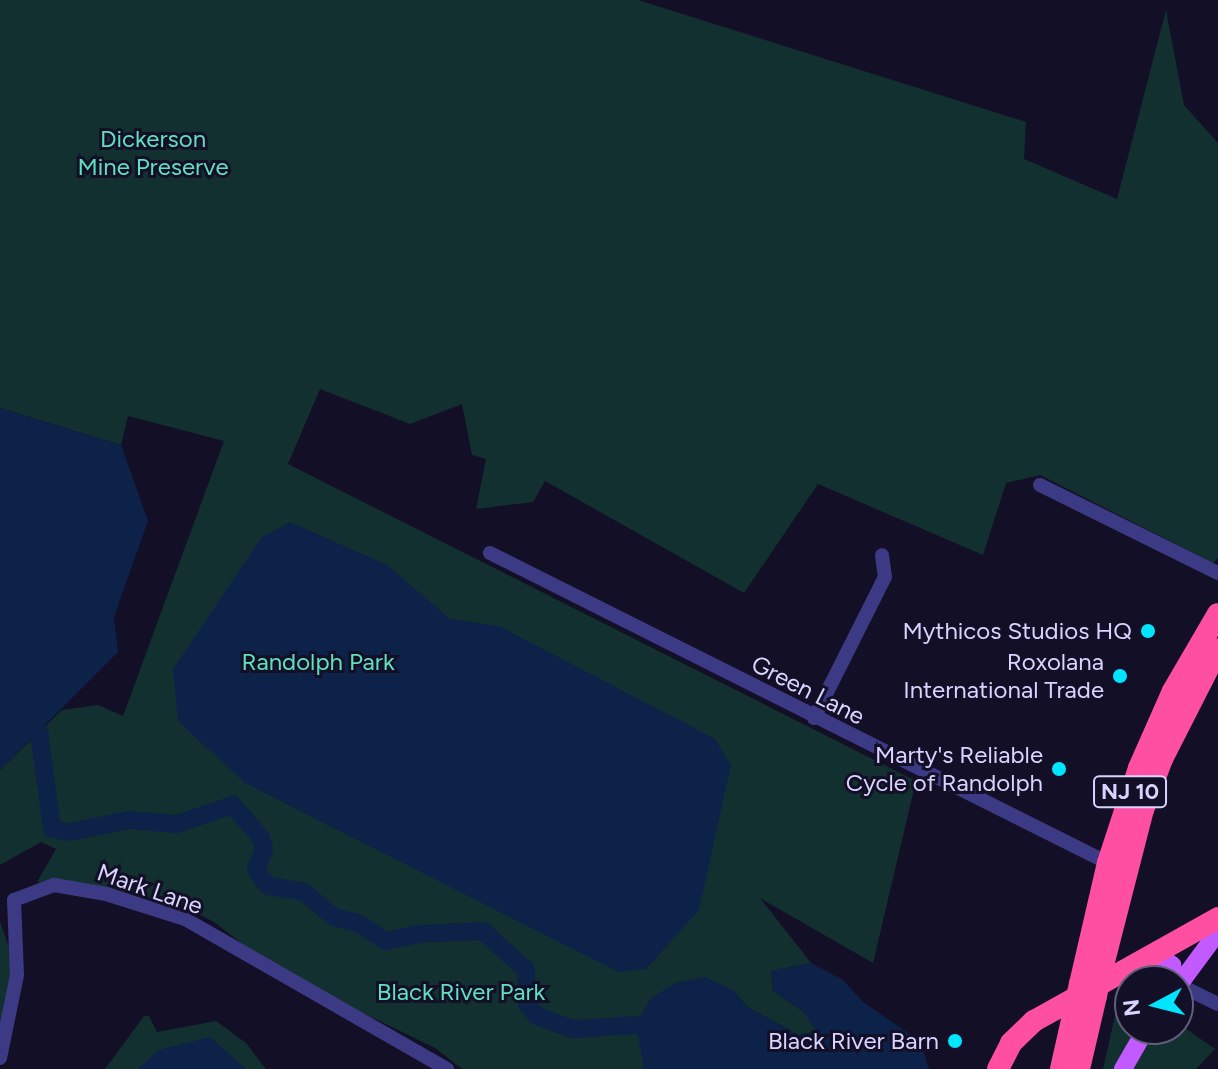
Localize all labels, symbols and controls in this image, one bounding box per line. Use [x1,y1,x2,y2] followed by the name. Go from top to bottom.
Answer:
[77,125,229,181] park label: Dickerson Mine Preserve
[902,617,1132,645] place label: Mythicos Studios HQ
[1139,622,1157,640] marker: Mythicos Studios HQ
[241,648,395,676] park label: Randolph Park
[903,648,1104,704] place label: Roxolana International Trade
[747,649,869,731] street label: Green Lane
[1111,667,1129,685] marker: Roxolana International Trade
[846,741,1043,797] place label: Marty's Reliable Cycle of Randolph
[1050,760,1068,778] marker: Marty's Reliable Cycle of Randolph
[1092,774,1168,810] road number: NJ 10
[94,858,206,920] street label: Mark Lane
[1114,965,1194,1045] north arrow
[377,978,545,1006] park label: Black River Park
[1117,998,1146,1018] text: N
[768,1027,939,1055] place label: Black River Barn
[946,1032,964,1050] marker: Black River Barn

